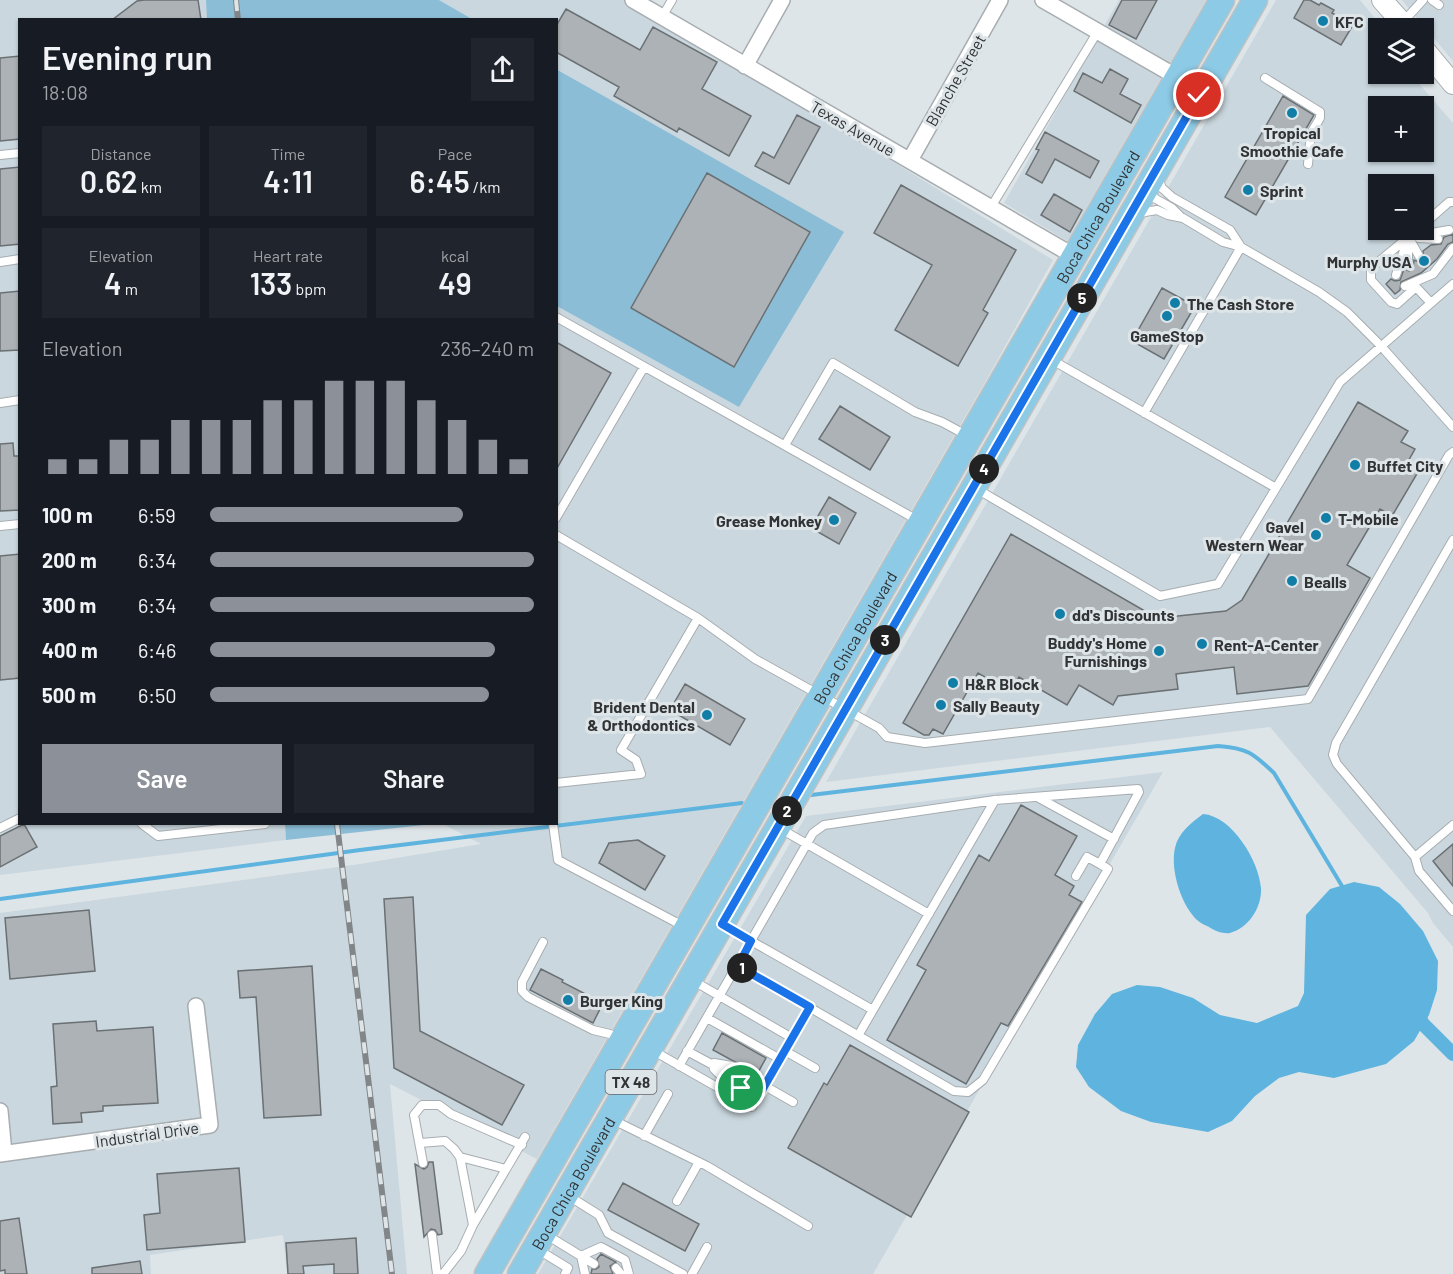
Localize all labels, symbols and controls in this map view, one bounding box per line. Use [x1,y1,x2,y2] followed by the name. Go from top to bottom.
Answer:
[1335,12,1364,31] place label: KFC
[1316,14,1330,28] marker: KFC
[1368,18,1434,240] map controls
[1368,18,1434,84] button: layers
[921,31,989,129] street label: Blanche Street
[42,37,212,77] text: Evening run
[471,38,534,101] button: share
[1173,69,1224,120] pin
[1182,78,1215,111] icon: check
[42,80,88,104] text: 18:08
[808,96,898,160] street label: Texas Avenue
[1368,96,1434,162] button: +
[1285,106,1299,120] marker: Tropical Smoothie Cafe
[1240,123,1344,160] place label: Tropical Smoothie Cafe
[91,144,151,163] text: Distance
[271,144,305,163] text: Time
[438,144,472,163] text: Pace
[1051,147,1143,286] street label: Boca Chica Boulevard
[80,163,138,199] text: 0.62
[263,163,313,199] text: 4:11
[410,163,470,199] text: 6:45
[1368,174,1434,240] button: −
[138,177,162,196] text: km
[470,177,500,196] text: /km
[1260,181,1304,200] place label: Sprint
[1241,183,1255,197] marker: Sprint
[89,246,153,265] text: Elevation
[253,246,323,265] text: Heart rate
[441,246,469,265] text: kcal
[1327,252,1412,271] place label: Murphy USA
[1417,254,1431,268] marker: Murphy USA
[104,265,122,301] text: 4
[250,265,292,301] text: 133
[438,265,472,301] text: 49
[122,279,138,298] text: m
[292,279,326,298] text: bpm
[1067,283,1097,313] pin: 5
[1078,288,1086,307] text: 5
[1187,294,1294,313] place label: The Cash Store
[1168,296,1182,310] marker: The Cash Store
[1160,309,1174,323] marker: GameStop
[1130,326,1204,345] place label: GameStop
[42,336,123,360] text: Elevation
[440,336,534,360] text: 236–240 m
[969,454,999,484] pin: 4
[1367,456,1443,475] place label: Buffet City
[1348,458,1362,472] marker: Buffet City
[979,459,989,478] text: 4
[42,503,93,527] text: 100 m
[138,503,176,527] text: 6:59
[1338,509,1399,528] place label: T-Mobile
[716,511,822,530] place label: Grease Monkey
[1319,511,1333,525] marker: T-Mobile
[827,513,841,527] marker: Grease Monkey
[1205,517,1304,554] place label: Gavel Western Wear
[1309,528,1323,542] marker: Gavel Western Wear
[42,548,97,572] text: 200 m
[138,548,176,572] text: 6:34
[809,568,900,707] street label: Boca Chica Boulevard
[1304,572,1347,591] place label: Bealls
[1285,574,1299,588] marker: Bealls
[42,593,96,617] text: 300 m
[138,593,176,617] text: 6:34
[1072,605,1175,624] place label: dd's Discounts
[1053,607,1067,621] marker: dd's Discounts
[870,625,900,655] pin: 3
[881,630,889,649] text: 3
[1048,633,1147,670] place label: Buddy's Home Furnishings
[1214,635,1319,654] place label: Rent-A-Center
[1195,637,1209,651] marker: Rent-A-Center
[42,638,98,662] text: 400 m
[138,638,176,662] text: 6:46
[1152,644,1166,658] marker: Buddy's Home Furnishings
[965,674,1040,693] place label: H&R Block
[946,676,960,690] marker: H&R Block
[42,683,96,707] text: 500 m
[138,683,177,707] text: 6:50
[953,696,1040,715] place label: Sally Beauty
[587,697,695,734] place label: Brident Dental & Orthodontics
[934,698,948,712] marker: Sally Beauty
[700,708,714,722] marker: Brident Dental & Orthodontics
[42,744,282,813] button: Save
[294,744,534,813] button: Share
[772,796,802,826] pin: 2
[783,801,791,820] text: 2
[727,953,757,983] pin: 1
[739,958,745,977] text: 1
[580,991,663,1010] place label: Burger King
[561,993,575,1007] marker: Burger King
[715,1062,766,1113] pin
[606,1070,656,1094] road number: TX 48
[724,1071,757,1104] icon: arrive
[527,1113,618,1253] street label: Boca Chica Boulevard
[94,1117,200,1151] street label: Industrial Drive

